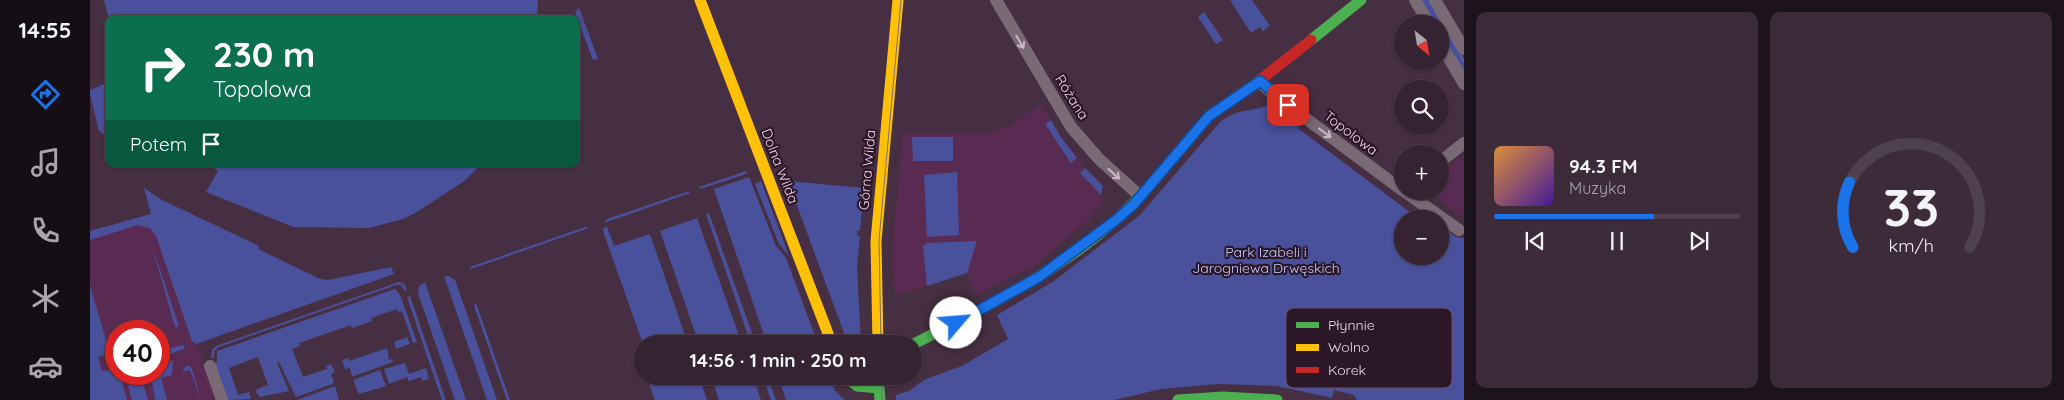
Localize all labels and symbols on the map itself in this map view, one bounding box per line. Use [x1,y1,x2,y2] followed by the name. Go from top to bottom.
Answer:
[1394,15,1449,70] north arrow
[1016,35,1026,49] one-way arrow
[1051,71,1093,123] street label: Różana
[1267,84,1309,126] pin
[1321,107,1381,159] street label: Topolowa
[757,126,803,206] street label: Dolna Wilda
[1318,127,1331,138] one-way arrow
[855,129,879,211] street label: Górna Wilda
[1108,168,1121,179] one-way arrow
[1192,243,1340,277] park label: Park Izabeli i Jarogniewa Drwęskich
[929,296,981,348] position arrow
[1286,308,1452,388] legend
[1328,316,1375,334] text: Płynnie
[105,320,170,385] speed limit sign: 40
[1328,338,1370,356] text: Wolno
[1328,361,1366,379] text: Korek

